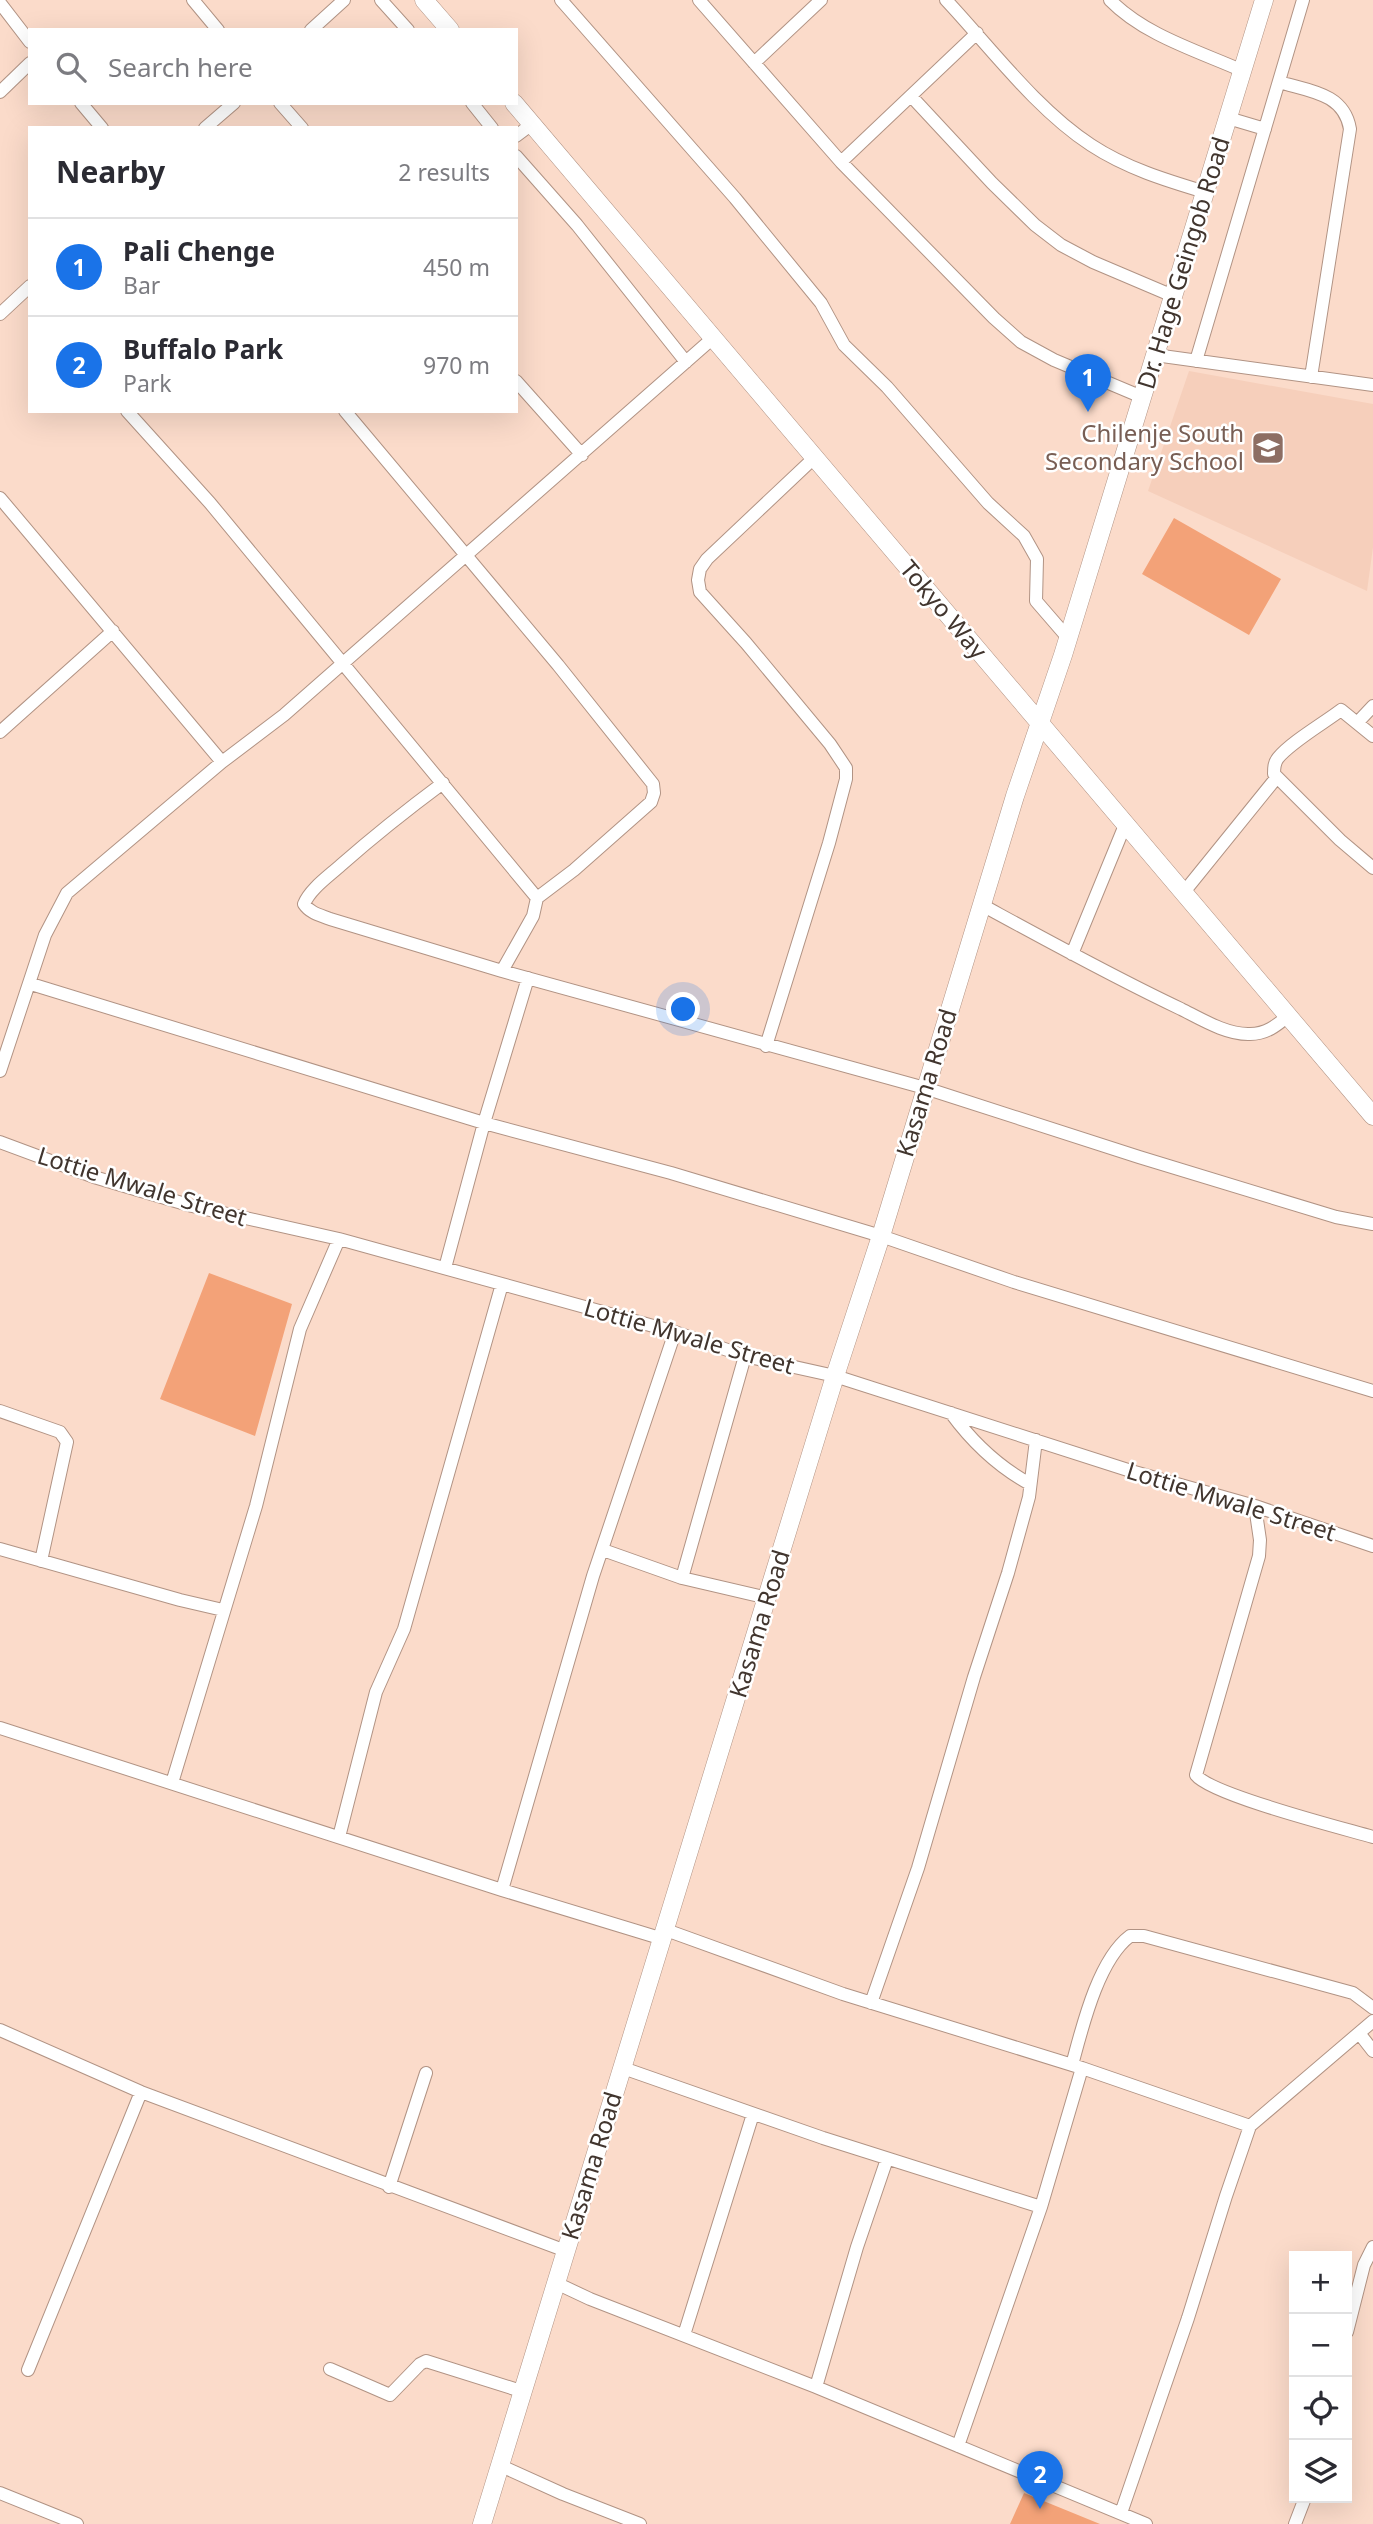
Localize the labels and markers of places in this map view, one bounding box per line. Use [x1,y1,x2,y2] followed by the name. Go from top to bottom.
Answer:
[1065,354,1111,412] pin: 1
[1045,416,1244,477] place label: Chilenje South Secondary School
[1249,429,1287,467] school or university icon: Chilenje South Secondary School
[1017,2451,1063,2509] pin: 2

